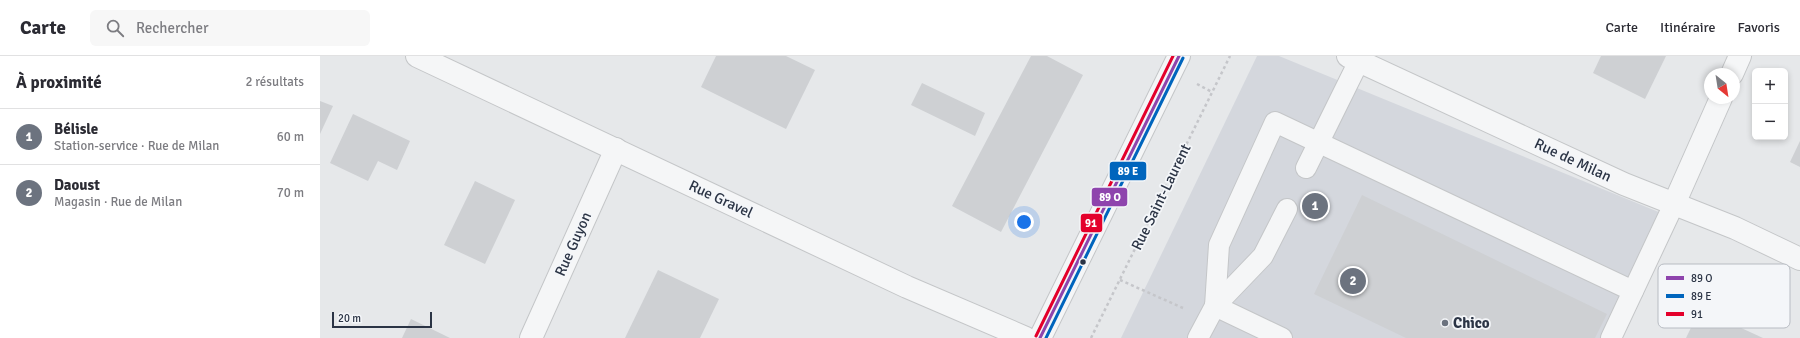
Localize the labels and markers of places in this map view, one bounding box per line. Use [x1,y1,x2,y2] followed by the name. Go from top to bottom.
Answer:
[1302,191,1328,221] pin: 1
[1078,257,1088,267] unlabelled marker
[1340,266,1366,296] pin: 2
[1453,314,1490,332] place label: Chico
[1440,318,1450,328] marker: Chico

